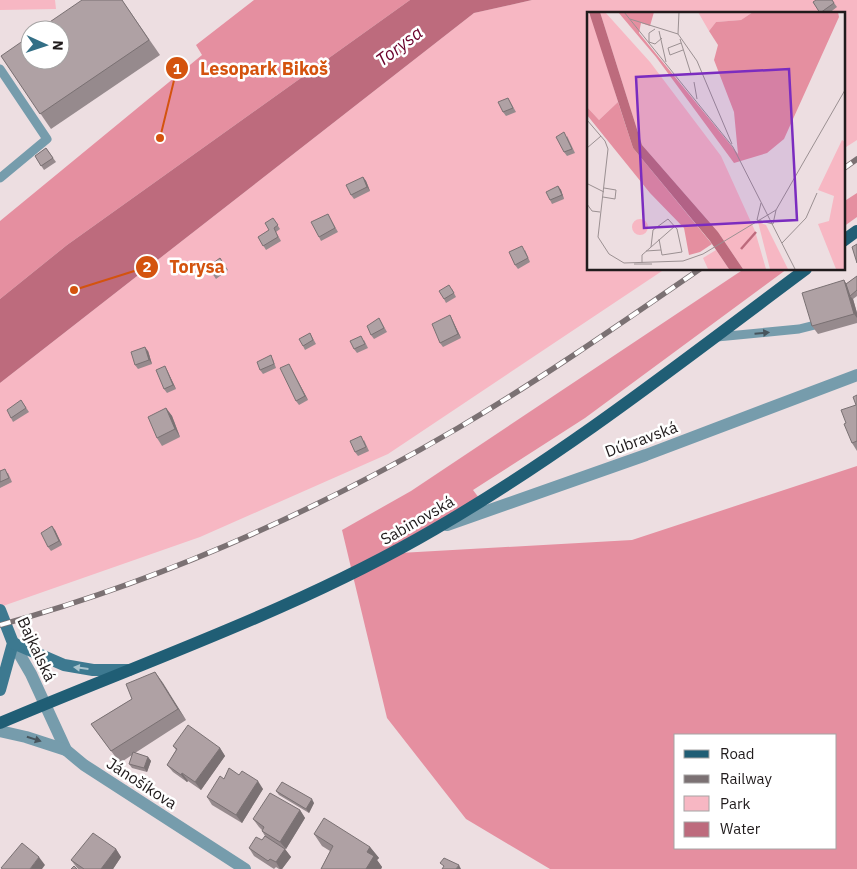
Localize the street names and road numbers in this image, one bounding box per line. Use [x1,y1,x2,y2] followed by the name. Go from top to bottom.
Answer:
[602,416,681,461] street label: Dúbravská
[377,491,458,549] street label: Sabinovská
[13,614,61,685] street label: Bajkalská
[103,753,181,813] street label: Jánošíkova

